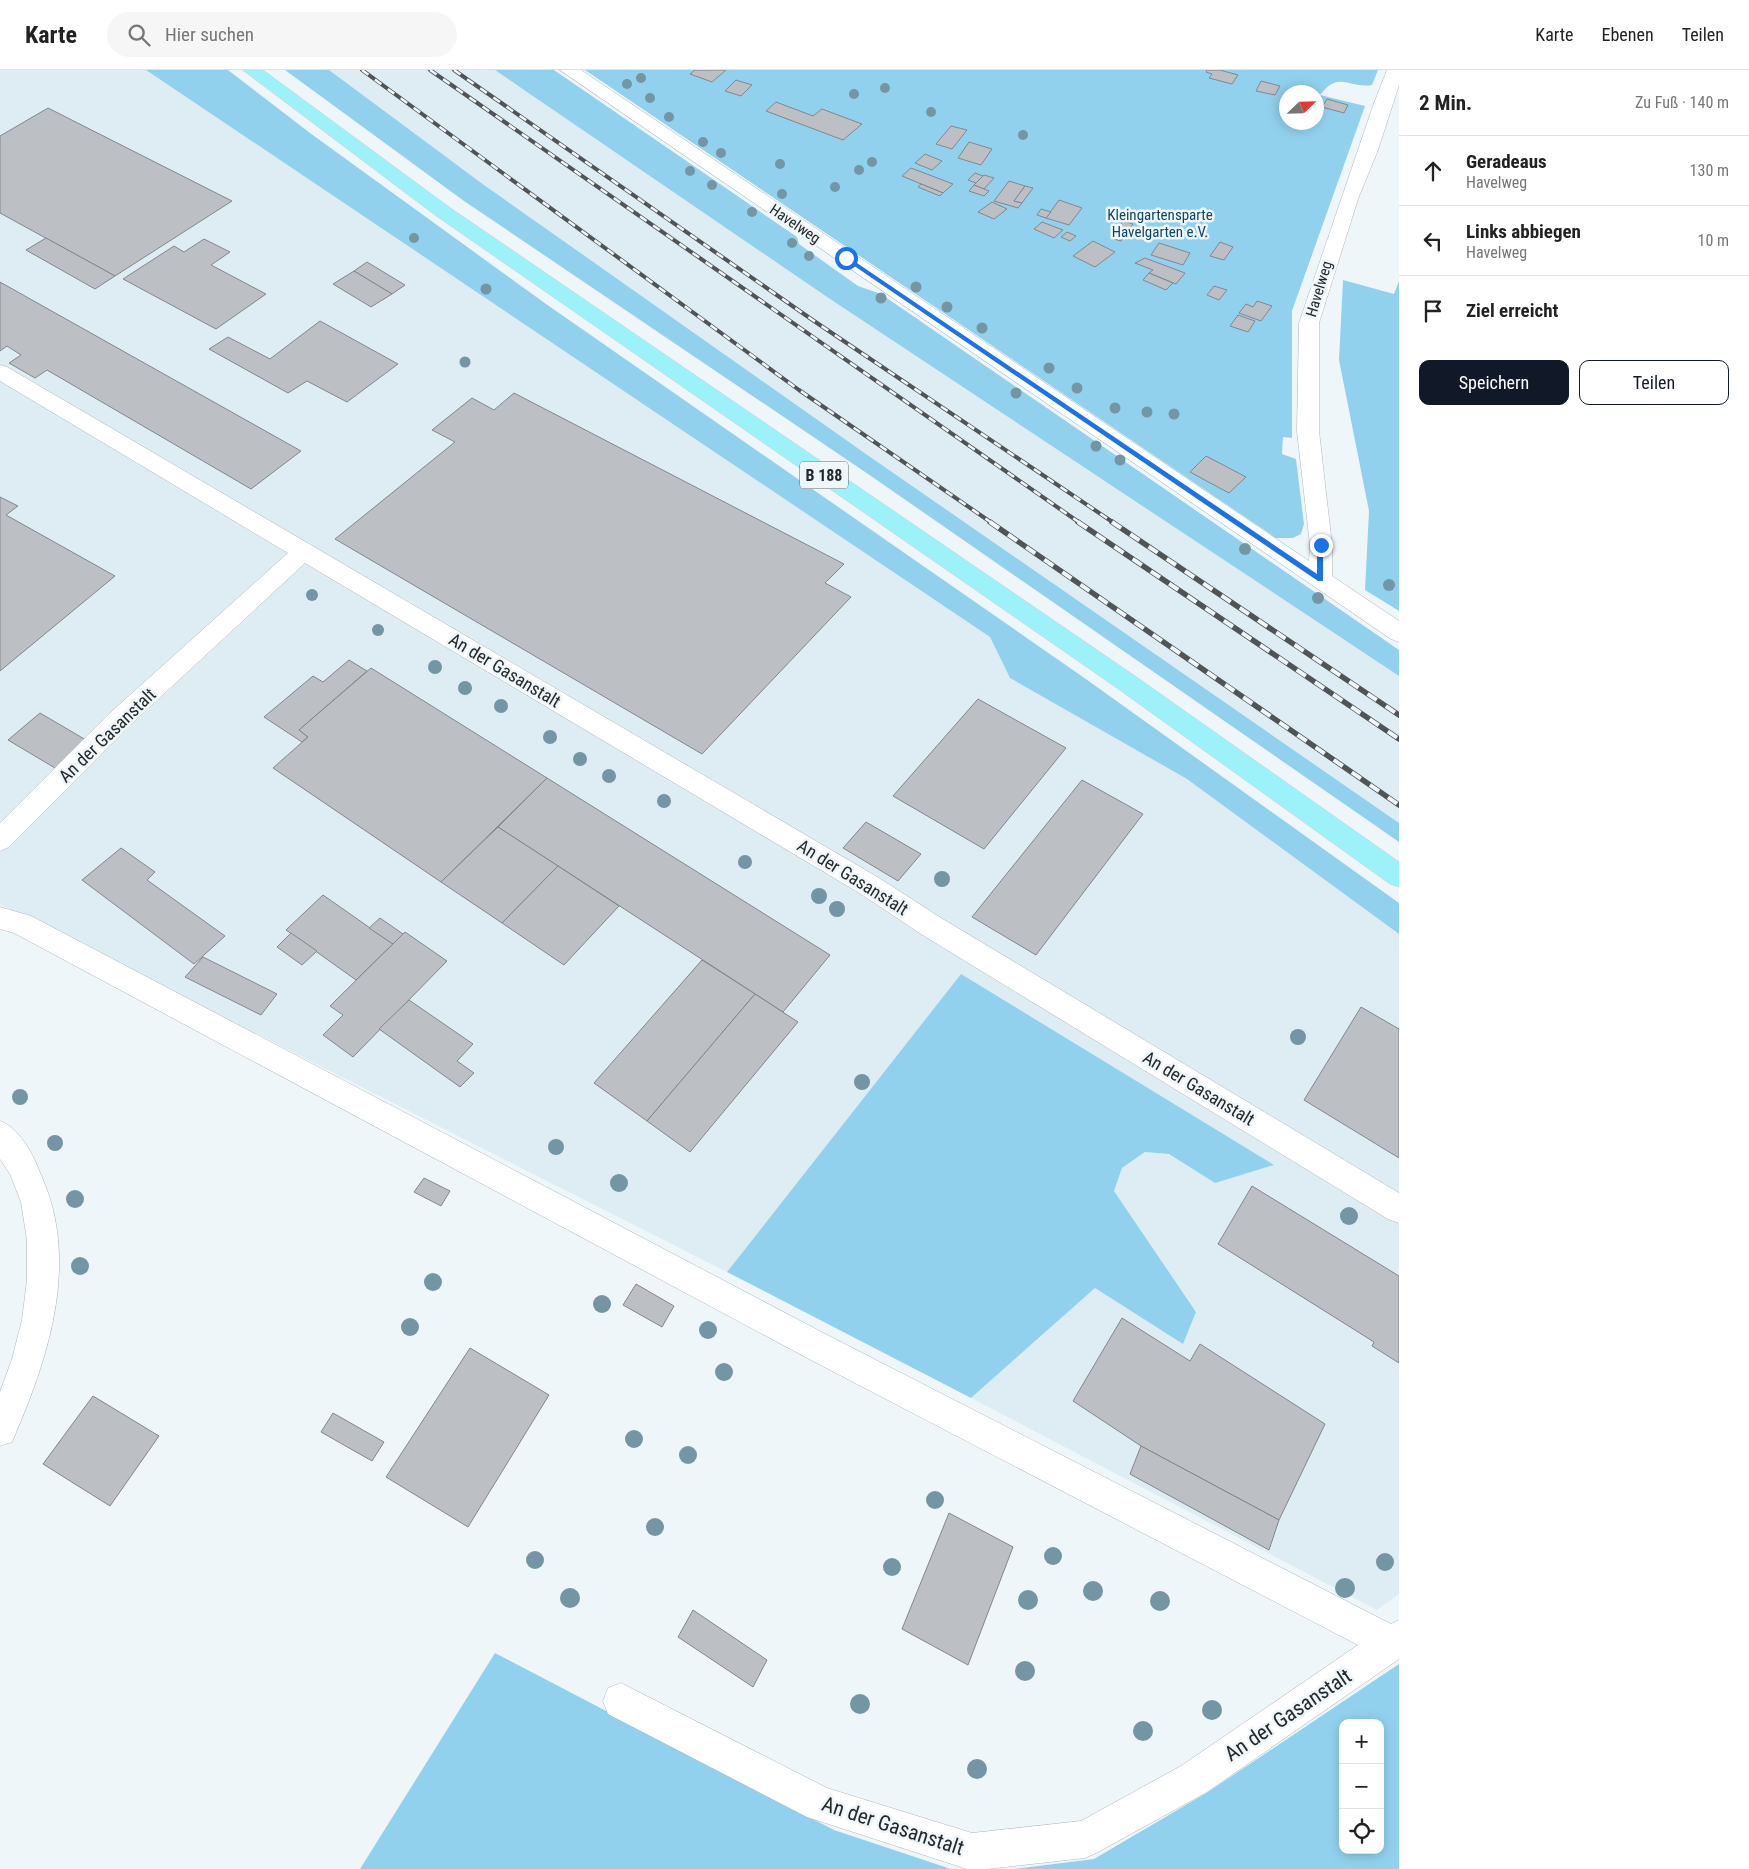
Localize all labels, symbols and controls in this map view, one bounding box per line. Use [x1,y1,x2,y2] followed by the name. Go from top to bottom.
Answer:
[107,12,457,57] search box
[25,21,77,49] text: Karte
[125,21,153,49] icon: search
[165,23,254,46] text: Hier suchen
[1535,24,1574,45] text: Karte
[1602,24,1654,45] text: Ebenen
[1682,24,1724,45] text: Teilen
[1279,85,1324,130] north arrow
[1419,91,1472,115] text: 2 Min.
[1635,93,1729,112] text: Zu Fuß · 140 m
[1466,150,1547,173] text: Geradeaus
[1419,157,1447,185] icon: ahead
[1690,161,1729,180] text: 130 m
[1466,173,1527,192] text: Havelweg
[766,201,824,247] street label: Havelweg
[1107,206,1213,241] park label: Kleingartensparte Havelgarten e.V.
[1466,220,1581,243] text: Links abbiegen
[1419,227,1447,255] icon: left
[1697,231,1729,250] text: 10 m
[1466,243,1527,262] text: Havelweg
[835,247,858,270] route start
[1302,259,1336,319] street label: Havelweg
[1419,297,1447,325] icon: arrive
[1466,299,1558,322] text: Ziel erreicht
[1419,360,1569,405] button: Speichern
[1579,360,1729,405] button: Teilen
[800,462,848,488] road number: B 188
[1310,534,1333,557] route end
[445,628,565,712] street label: An der Gasanstalt
[54,683,160,787] street label: An der Gasanstalt
[794,835,912,919] street label: An der Gasanstalt
[1139,1046,1259,1130] street label: An der Gasanstalt
[1220,1664,1356,1766] street label: An der Gasanstalt
[1339,1719,1384,1854] map controls
[1339,1719,1384,1764] button: +
[1339,1764,1384,1809] button: −
[819,1792,967,1860] street label: An der Gasanstalt
[1339,1809,1384,1854] button: locate

